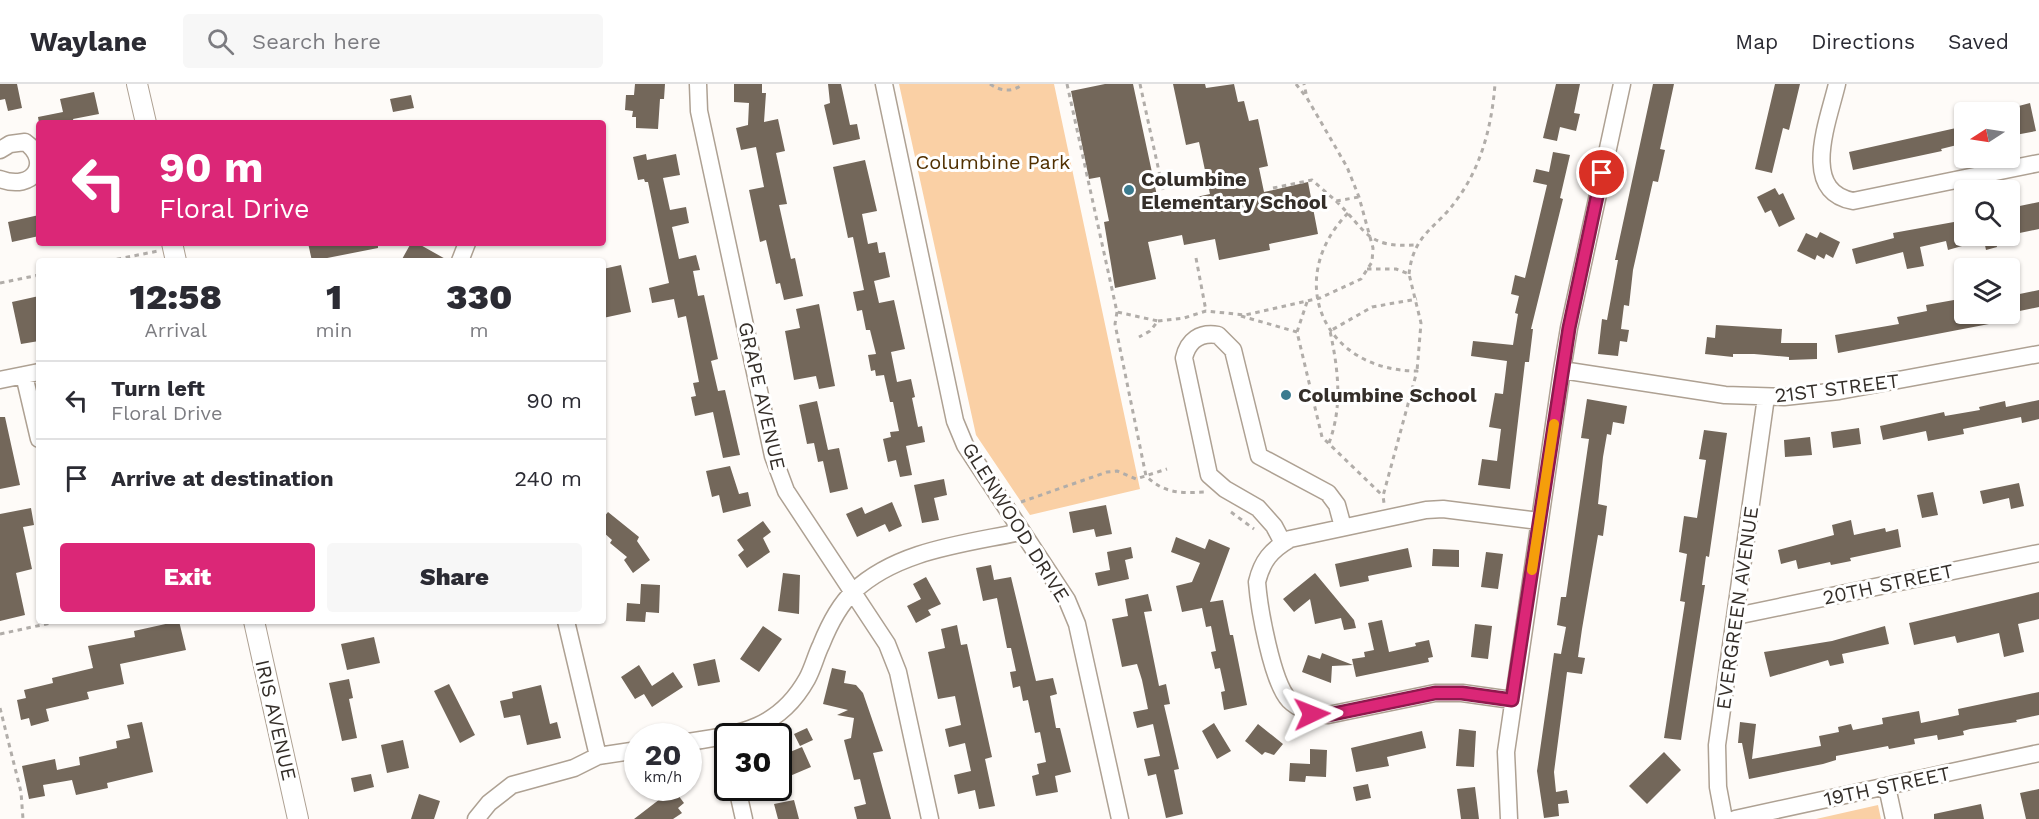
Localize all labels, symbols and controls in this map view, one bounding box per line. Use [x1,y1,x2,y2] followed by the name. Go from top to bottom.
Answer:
[183,14,603,68] search box
[30,25,147,58] text: Waylane
[204,25,237,58] icon: search
[252,29,381,54] text: Search here
[1735,29,1778,54] text: Map
[1811,29,1915,54] text: Directions
[1948,29,2009,54] text: Saved
[1954,102,2020,168] north arrow
[1954,102,2020,324] map controls
[159,143,263,192] text: 90 m
[60,144,138,222] icon: left
[1576,147,1627,198] pin
[916,150,1070,174] park label: Columbine Park
[1585,156,1618,189] icon: arrive
[1141,167,1328,214] place label: Columbine Elementary School
[1954,180,2020,246] button: search
[1122,183,1136,197] marker: Columbine Elementary School
[159,193,310,225] text: Floral Drive
[1954,258,2020,324] button: layers
[130,276,222,318] text: 12:58
[326,276,342,318] text: 1
[446,276,512,318] text: 330
[145,318,207,342] text: Arrival
[316,318,352,342] text: min
[470,318,489,342] text: m
[733,320,791,472] street label: GRAPE AVENUE
[1773,368,1901,408] street label: 21ST STREET
[111,376,205,401] text: Turn left
[1298,383,1477,407] place label: Columbine School
[60,384,93,417] icon: left
[526,388,582,413] text: 90 m
[1279,388,1293,402] marker: Columbine School
[111,401,223,425] text: Floral Drive
[957,438,1075,606] street label: GLENWOOD DRIVE
[60,462,93,495] icon: arrive
[111,466,334,491] text: Arrive at destination
[514,466,582,491] text: 240 m
[1711,505,1763,711] street label: EVERGREEN AVENUE
[60,543,315,612] button: Exit
[327,543,582,612] button: Share
[1821,558,1955,610] street label: 20TH STREET
[250,657,302,783] street label: IRIS AVENUE
[1280,682,1344,746] position arrow
[714,723,792,801] speed limit sign: 30
[644,737,682,772] text: 20
[1822,761,1952,811] street label: 19TH STREET
[644,768,682,786] text: km/h

